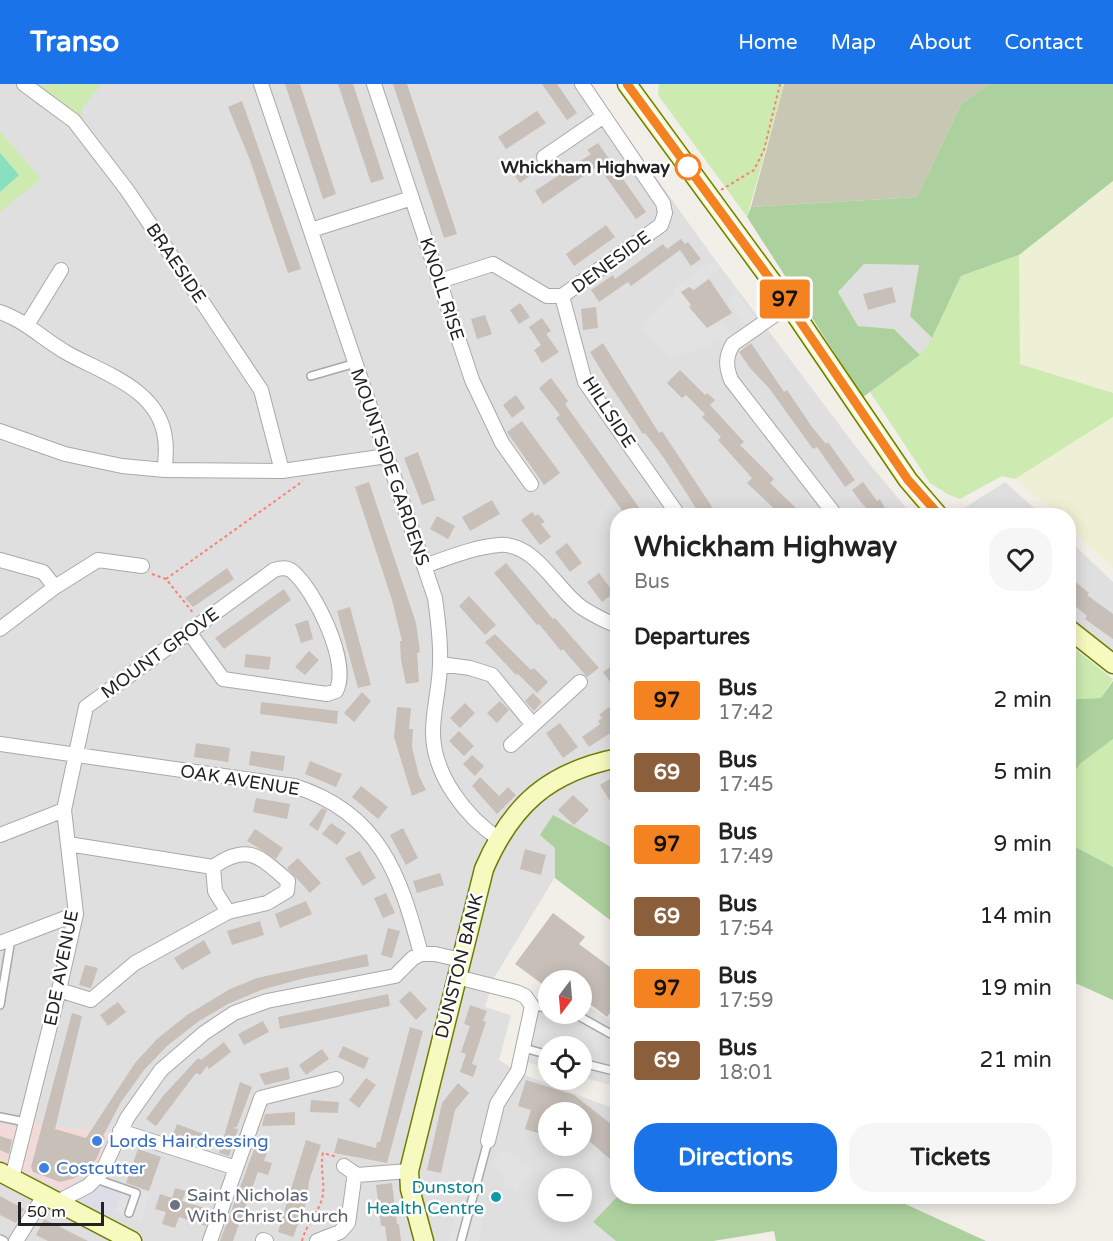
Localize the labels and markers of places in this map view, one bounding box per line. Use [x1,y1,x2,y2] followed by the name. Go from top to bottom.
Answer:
[675,154,701,180] marker: Whickham Highway
[501,156,670,178] place label: Whickham Highway
[109,1130,269,1152] place label: Lords Hairdressing
[90,1134,104,1148] marker: Lords Hairdressing
[56,1157,146,1179] place label: Costcutter
[37,1161,51,1175] marker: Costcutter
[367,1176,484,1219] place label: Dunston Health Centre
[187,1184,349,1227] place label: Saint Nicholas With Christ Church
[489,1190,503,1204] marker: Dunston Health Centre
[168,1198,182,1212] marker: Saint Nicholas With Christ Church

